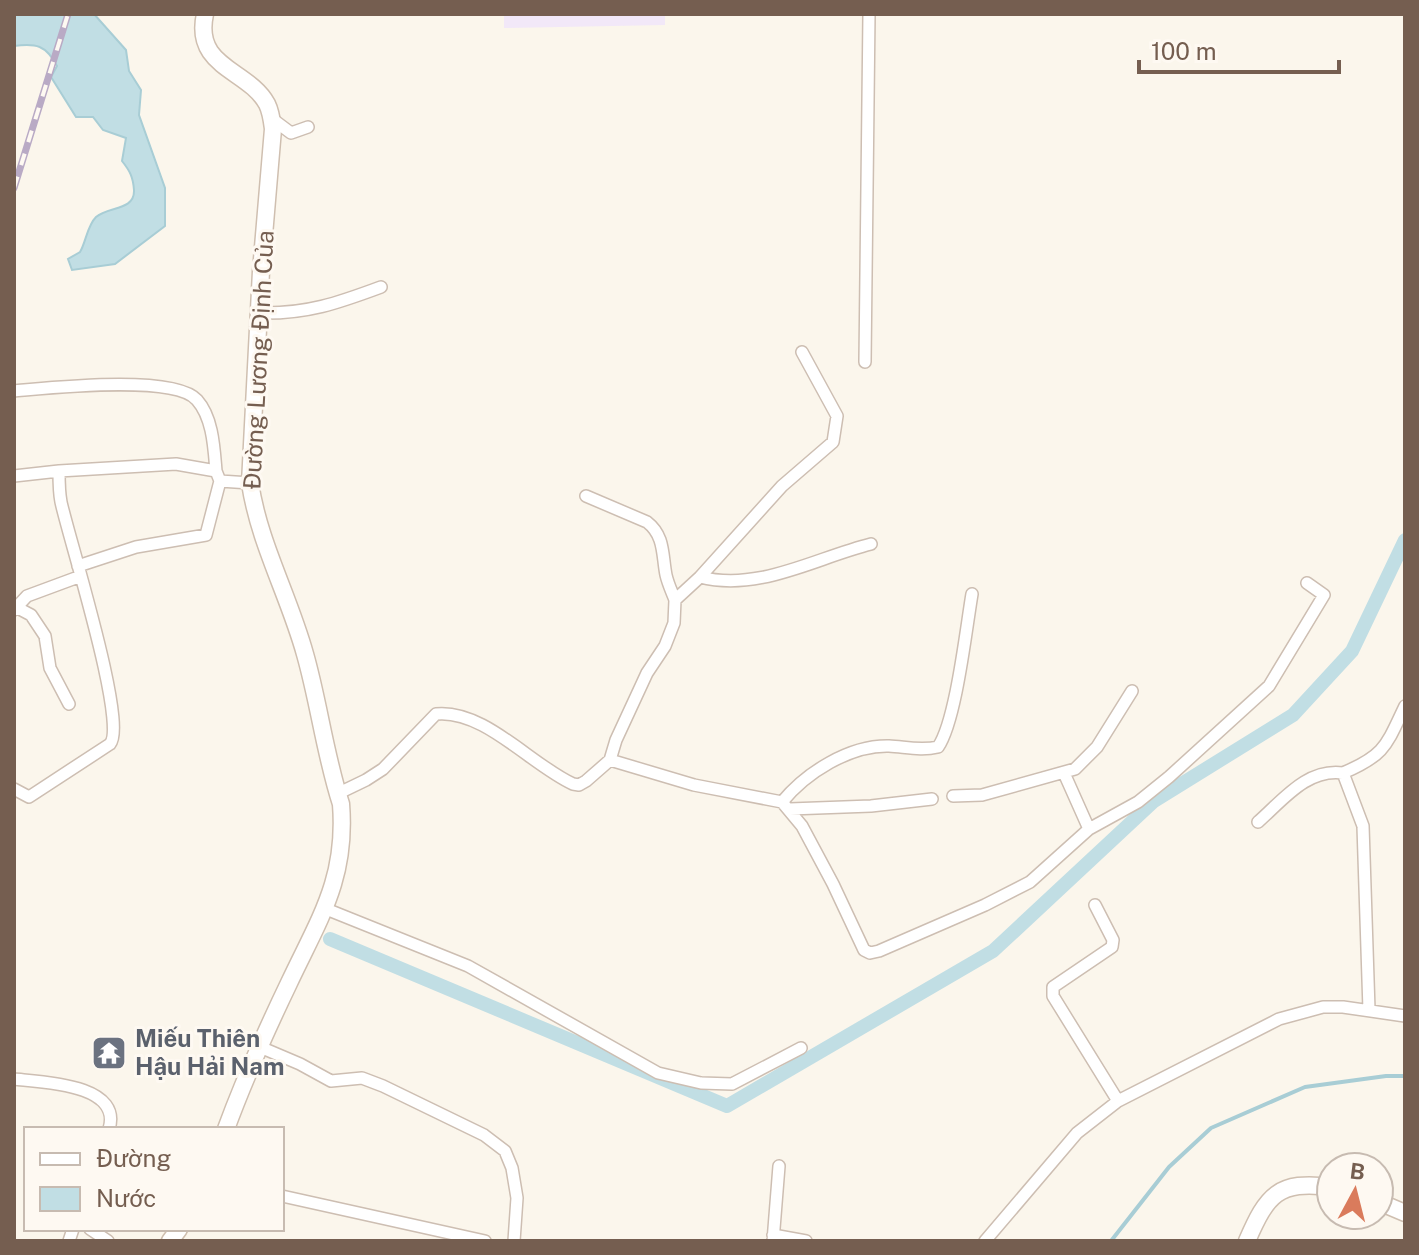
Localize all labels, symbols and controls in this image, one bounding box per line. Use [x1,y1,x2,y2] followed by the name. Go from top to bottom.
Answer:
[1139,24,1339,74] scale bar
[1151,37,1217,65] text: 100 m
[237,230,279,490] street label: Đường Lương Định Của
[135,1024,284,1080] place label: Miếu Thiên Hậu Hải Nam
[90,1034,128,1072] temple icon: Miếu Thiên Hậu Hải Nam
[24,1127,284,1231] legend
[96,1144,171,1172] text: Đường
[1315,1151,1395,1231] north arrow
[1348,1157,1366,1185] text: B
[96,1184,156,1212] text: Nước

